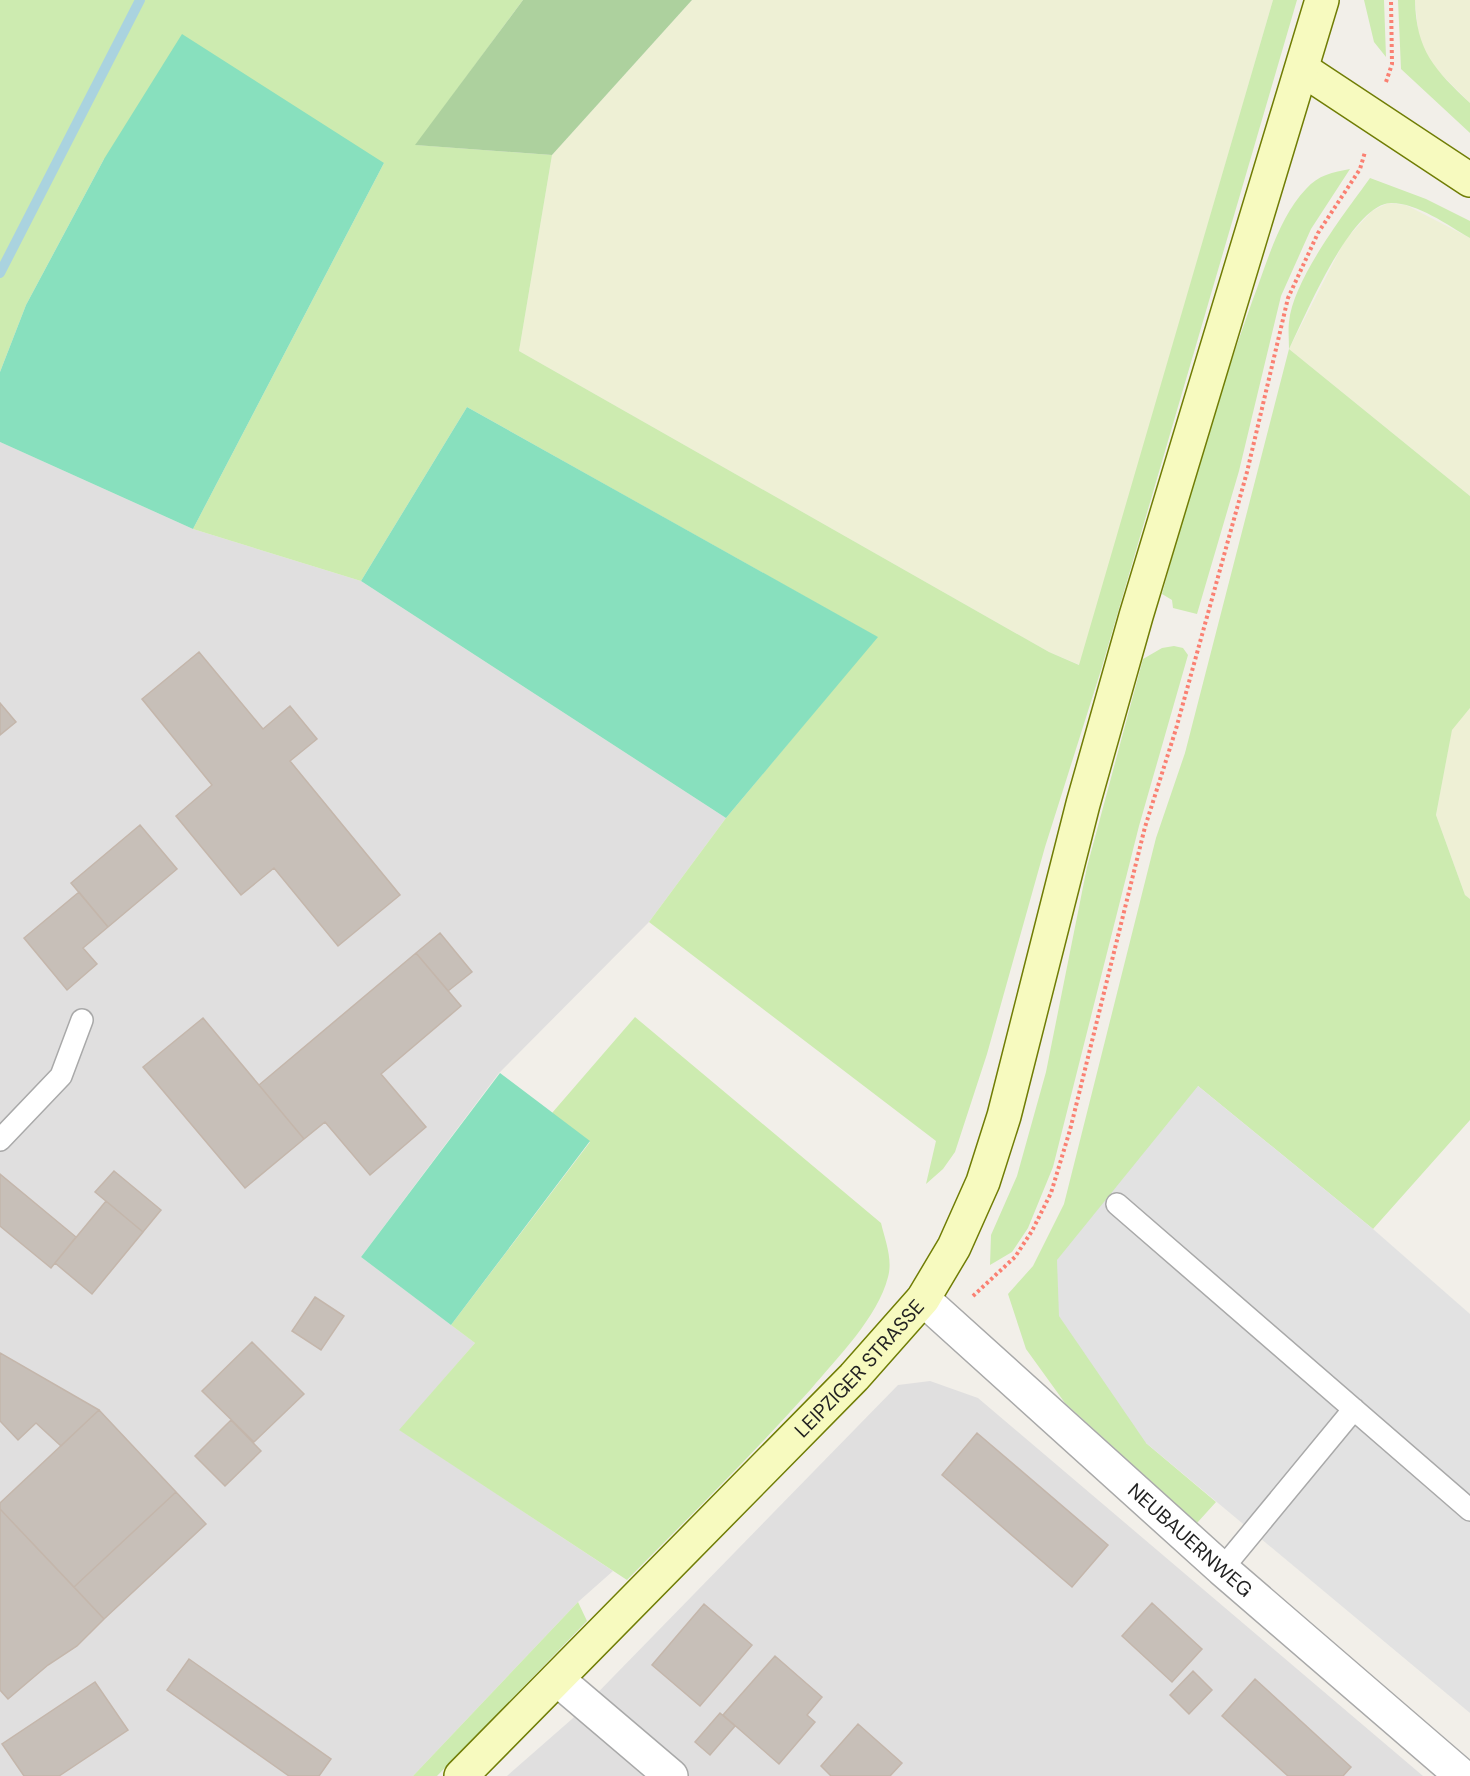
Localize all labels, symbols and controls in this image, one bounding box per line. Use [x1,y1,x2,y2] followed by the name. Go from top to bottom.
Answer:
[789,1294,930,1443] street label: LEIPZIGER STRASSE
[1123,1477,1258,1603] street label: NEUBAUERNWEG

